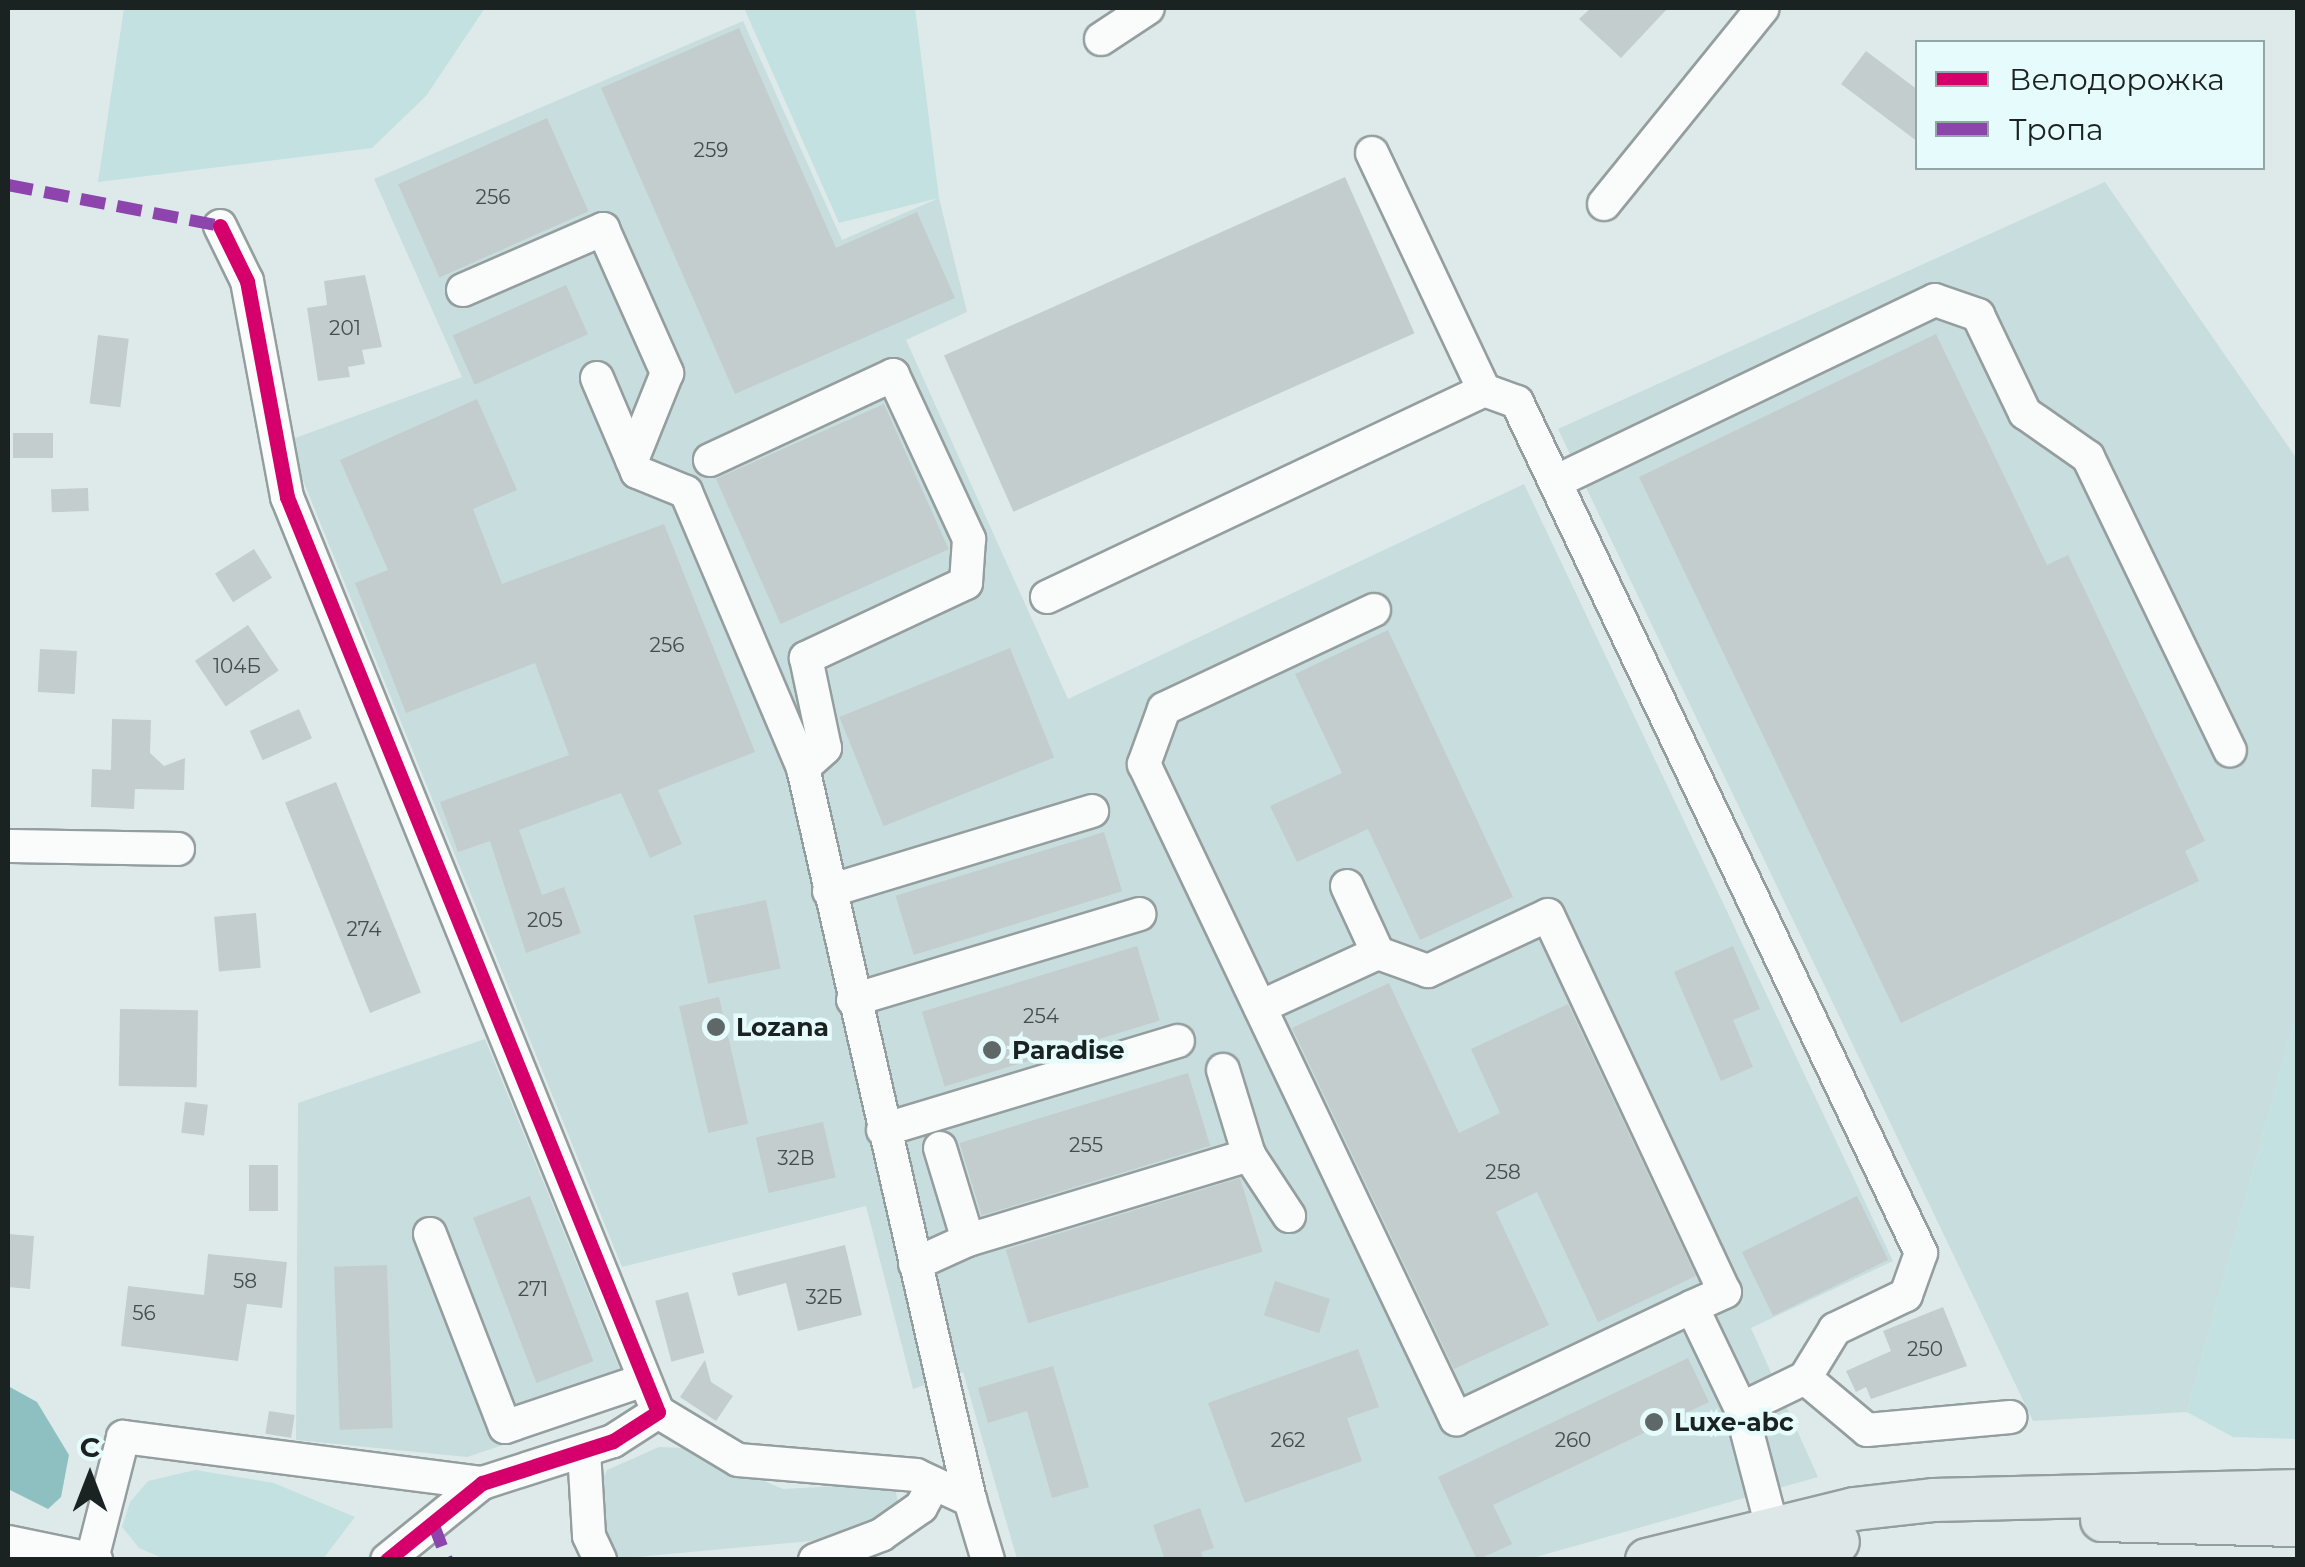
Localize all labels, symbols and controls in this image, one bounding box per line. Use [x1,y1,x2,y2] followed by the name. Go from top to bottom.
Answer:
[1915,40,2265,170] legend
[2009,61,2225,98] text: Велодорожка
[2009,111,2104,148] text: Тропа
[694,138,728,162] house number: 259
[476,185,510,209] house number: 256
[329,316,361,340] house number: 201
[650,633,684,657] house number: 256
[213,654,261,678] house number: 104Б
[527,908,563,932] house number: 205
[346,917,382,941] house number: 274
[1023,1004,1059,1028] house number: 254
[736,1012,829,1042] place label: Lozana
[705,1016,727,1038] marker: Lozana
[1012,1035,1125,1065] place label: Paradise
[981,1039,1003,1061] marker: Paradise
[1069,1133,1103,1157] house number: 255
[777,1146,815,1170] house number: 32В
[1485,1160,1521,1184] house number: 258
[233,1269,257,1293] house number: 58
[518,1277,548,1301] house number: 271
[805,1285,843,1309] house number: 32Б
[132,1301,156,1325] house number: 56
[1907,1337,1943,1361] house number: 250
[1674,1407,1794,1437] place label: Luxe-abc
[1643,1411,1665,1433] marker: Luxe-abc
[40,1427,140,1527] north arrow
[1271,1428,1305,1452] house number: 262
[1555,1428,1591,1452] house number: 260
[80,1430,100,1464] text: С

